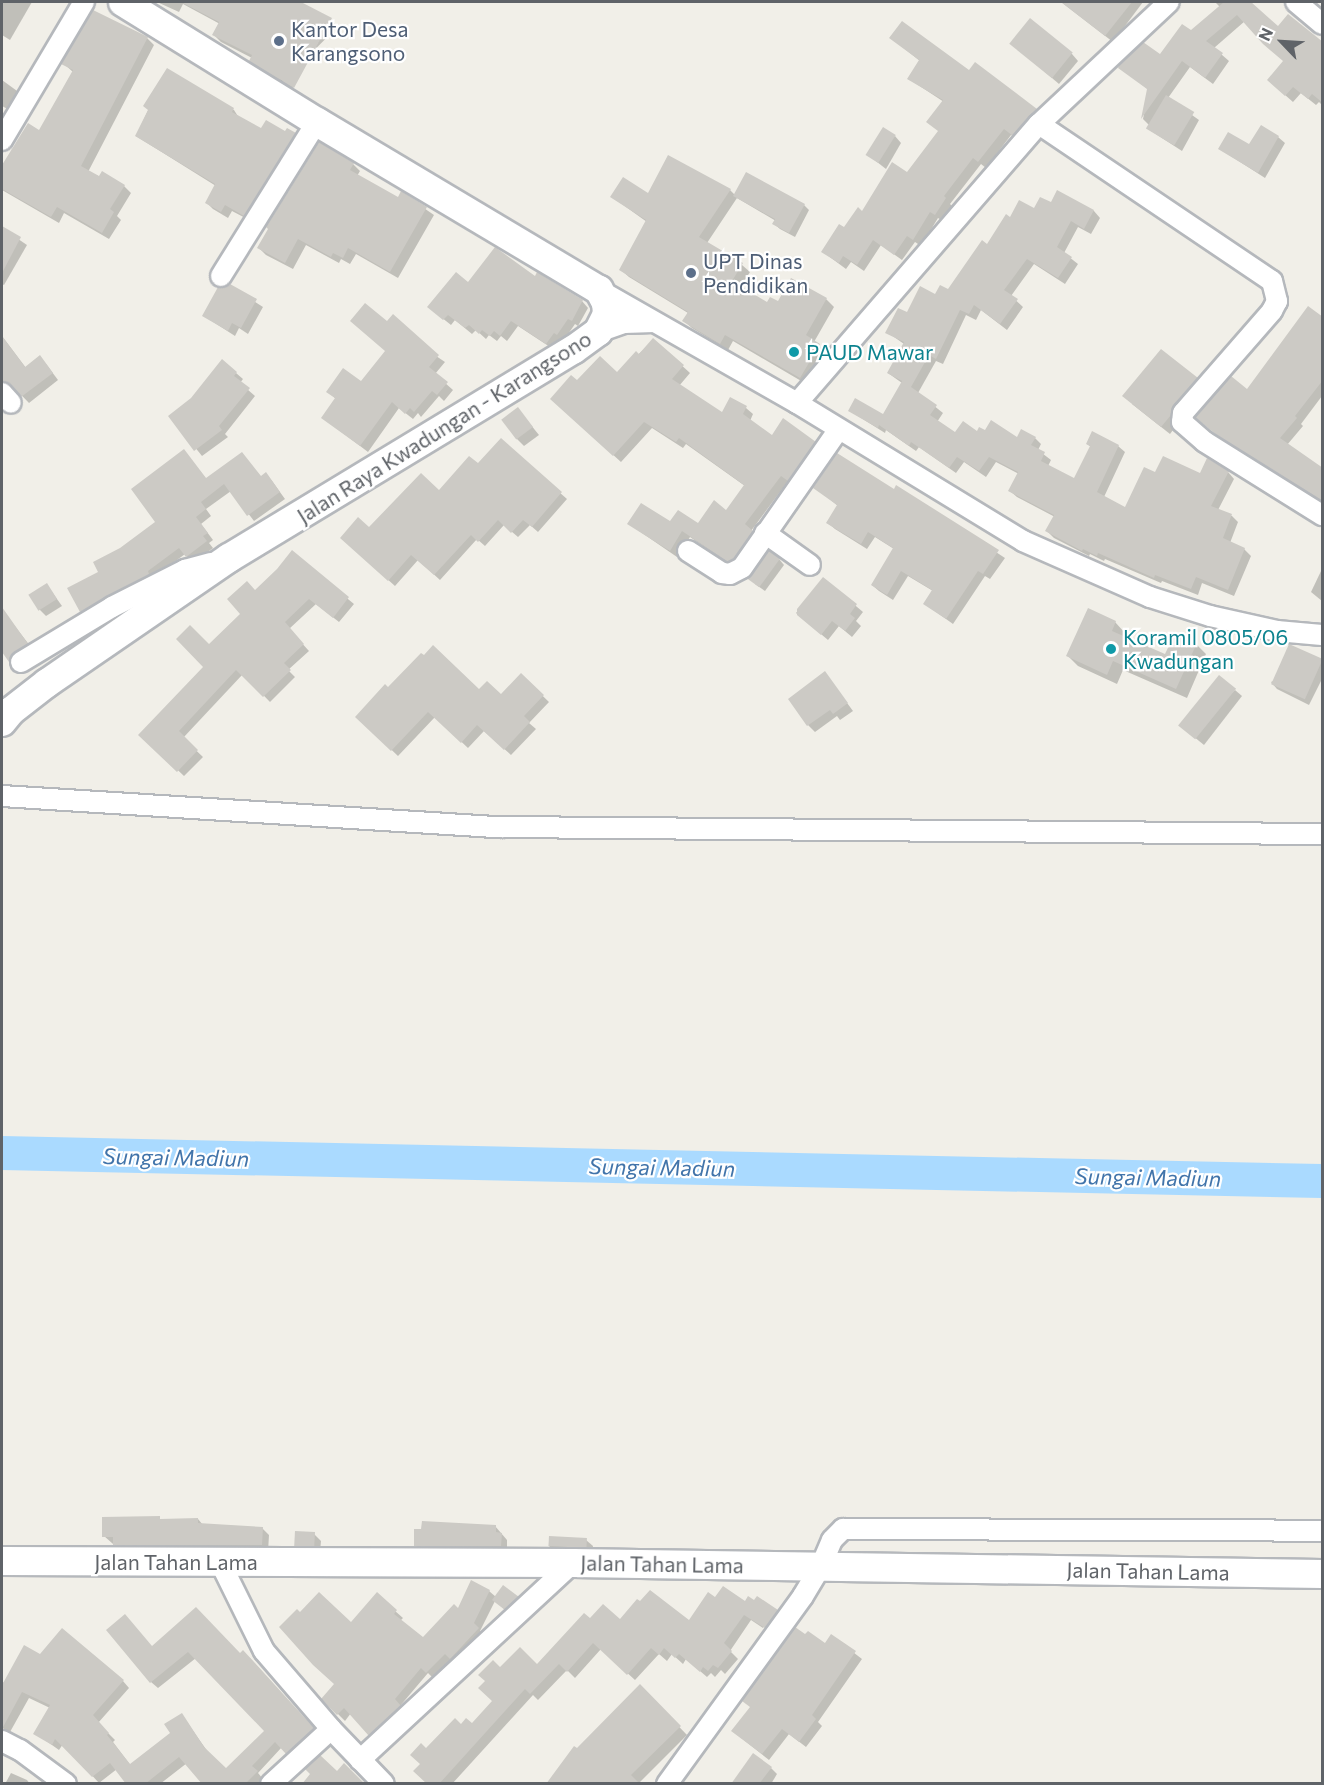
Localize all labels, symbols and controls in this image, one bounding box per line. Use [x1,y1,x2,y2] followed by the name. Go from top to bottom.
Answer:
[1252,12,1312,72] north arrow
[291,16,409,66] place label: Kantor Desa Karangsono
[1254,25,1276,44] text: N
[272,34,286,48] marker: Kantor Desa Karangsono
[703,248,808,298] place label: UPT Dinas Pendidikan
[684,266,698,280] marker: UPT Dinas Pendidikan
[292,326,596,528] street label: Jalan Raya Kwadungan - Karangsono
[806,339,933,365] place label: PAUD Mawar
[787,345,801,359] marker: PAUD Mawar
[1123,624,1288,674] place label: Koramil 0805/06 Kwadungan
[1104,642,1118,656] marker: Koramil 0805/06 Kwadungan
[103,1143,249,1171] water label: Sungai Madiun
[589,1153,735,1181] water label: Sungai Madiun
[1075,1163,1221,1191] water label: Sungai Madiun
[94,1549,258,1575] street label: Jalan Tahan Lama
[580,1550,744,1578] street label: Jalan Tahan Lama
[1066,1557,1230,1585] street label: Jalan Tahan Lama

